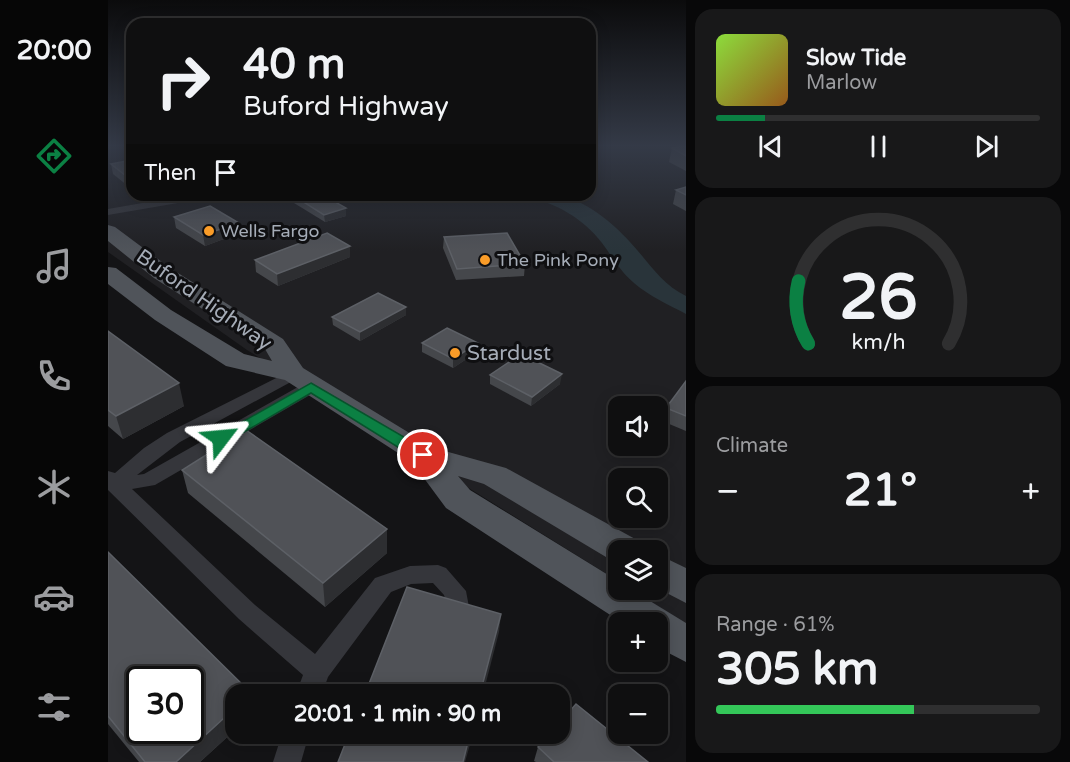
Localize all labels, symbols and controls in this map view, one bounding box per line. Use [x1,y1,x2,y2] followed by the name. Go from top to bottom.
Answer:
[17,34,91,67] text: 20:00
[243,39,345,90] text: 40 m
[144,42,222,120] icon: right
[806,45,906,71] text: Slow Tide
[806,71,877,95] text: Marlow
[243,90,449,123] text: Buford Highway
[754,130,787,163] icon: previous
[862,130,895,163] icon: pause
[970,130,1003,163] icon: next
[33,135,75,177] icon: directions
[209,156,242,189] icon: arrive
[144,160,197,186] text: Then
[221,220,320,242] place label: Wells Fargo
[202,224,216,238] marker: Wells Fargo
[131,244,277,356] street label: Buford Highway
[33,245,75,287] icon: music
[497,249,619,271] place label: The Pink Pony
[478,253,492,267] marker: The Pink Pony
[839,261,917,336] text: 26
[851,329,905,355] text: km/h
[467,341,551,366] place label: Stardust
[448,346,462,360] marker: Stardust
[33,355,75,397] icon: phone
[608,396,668,744] map controls
[608,396,668,456] button: sound
[189,406,253,470] position arrow
[397,429,448,480] pin
[716,434,788,458] text: Climate
[406,438,439,471] icon: arrive
[844,464,917,518] text: 21°
[33,466,75,508] icon: climate
[608,468,668,528] button: search
[716,472,740,511] text: −
[1021,472,1040,511] text: +
[608,540,668,600] button: layers
[33,576,75,618] icon: car
[608,612,668,672] button: +
[716,613,835,637] text: Range · 61%
[716,643,878,697] text: 305 km
[126,666,204,744] speed limit sign: 30
[608,684,668,744] button: −
[33,686,75,728] icon: filters
[294,701,501,727] text: 20:01 · 1 min · 90 m

